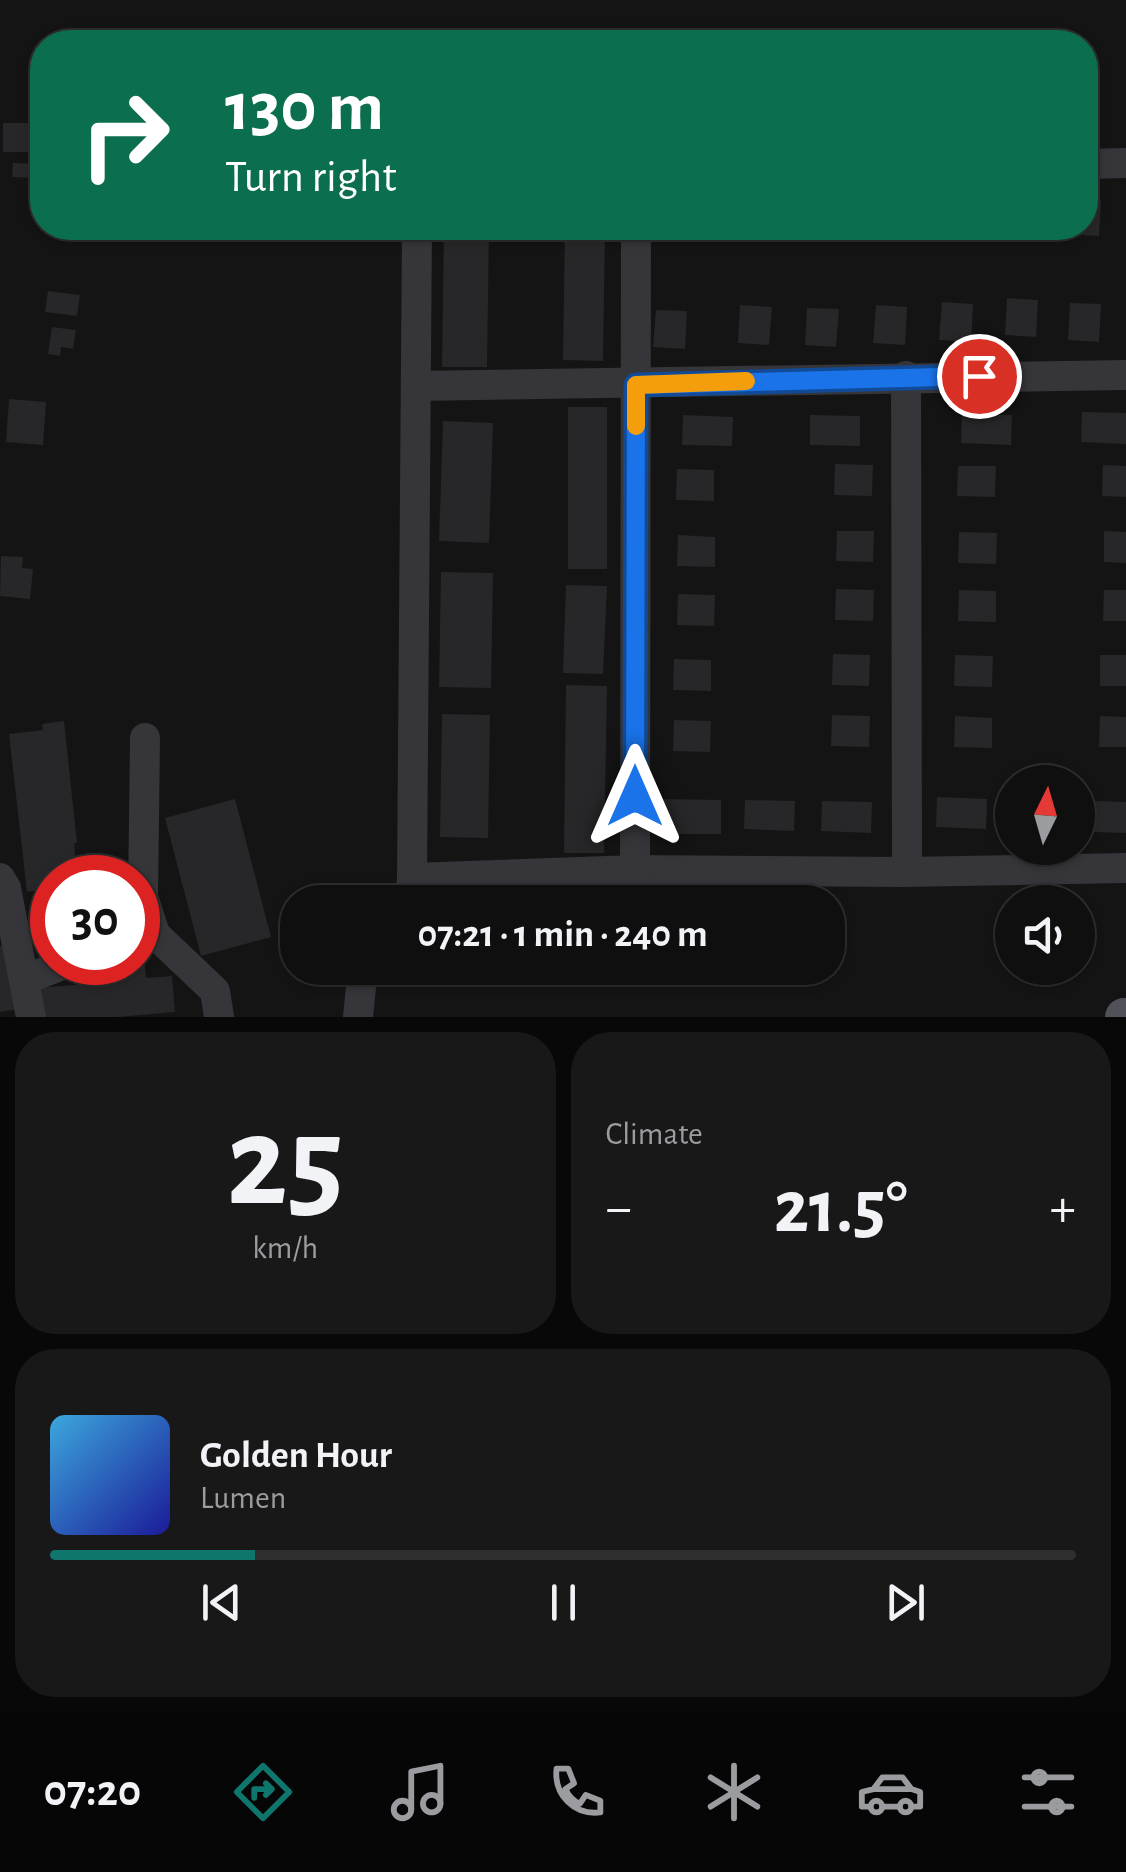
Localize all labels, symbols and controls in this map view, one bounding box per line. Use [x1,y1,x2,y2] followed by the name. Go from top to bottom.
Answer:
[60,70,190,200] icon: right
[225,73,384,143] text: 130 m
[225,155,397,200] text: Turn right
[937,334,1022,419] pin
[952,349,1007,404] icon: arrive
[583,744,687,848] position arrow
[995,765,1095,865] north arrow
[995,765,1095,985] map controls
[30,855,160,985] speed limit sign: 30
[995,885,1095,985] button: sound
[417,916,708,954] text: 07:21 · 1 min · 240 m
[227,1099,344,1229] text: 25
[606,1118,703,1150] text: Climate
[774,1171,908,1246] text: 21.5°
[606,1181,632,1236] text: −
[1050,1181,1076,1236] text: +
[252,1232,318,1264] text: km/h
[200,1437,392,1475] text: Golden Hour
[200,1482,286,1514] text: Lumen
[194,1575,249,1630] icon: previous
[536,1575,591,1630] icon: pause
[878,1575,933,1630] icon: next
[228,1757,298,1827] icon: directions
[385,1757,455,1827] icon: music
[542,1757,612,1827] icon: phone
[699,1757,769,1827] icon: climate
[856,1757,926,1827] icon: car
[1013,1757,1083,1827] icon: filters
[43,1769,141,1814] text: 07:20

